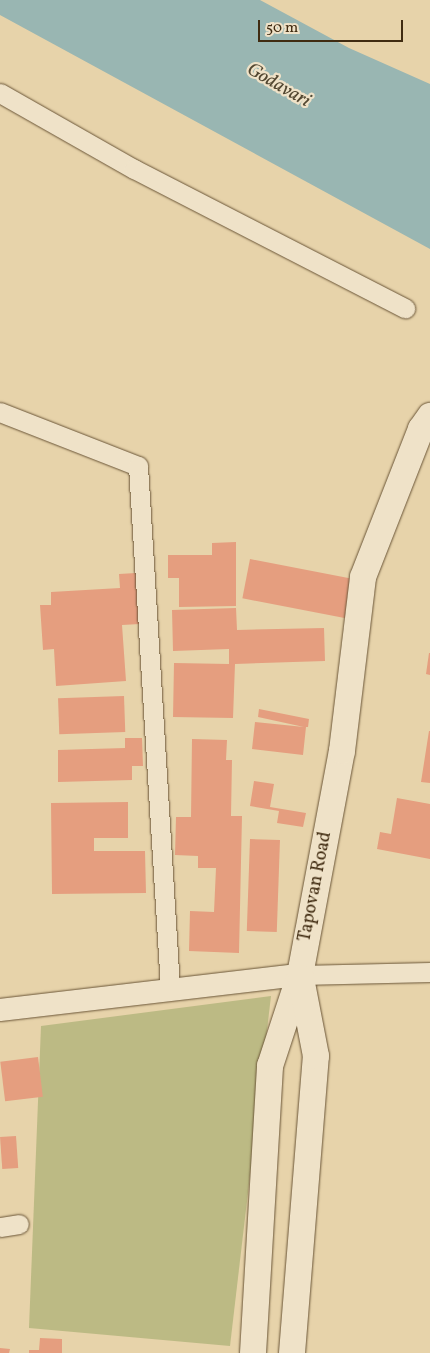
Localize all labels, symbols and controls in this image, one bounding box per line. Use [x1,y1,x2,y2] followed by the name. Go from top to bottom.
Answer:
[260,10,405,42] scale bar
[266,18,298,39] text: 50 m
[242,59,314,113] water label: Godavari
[295,830,337,944] street label: Tapovan Road

